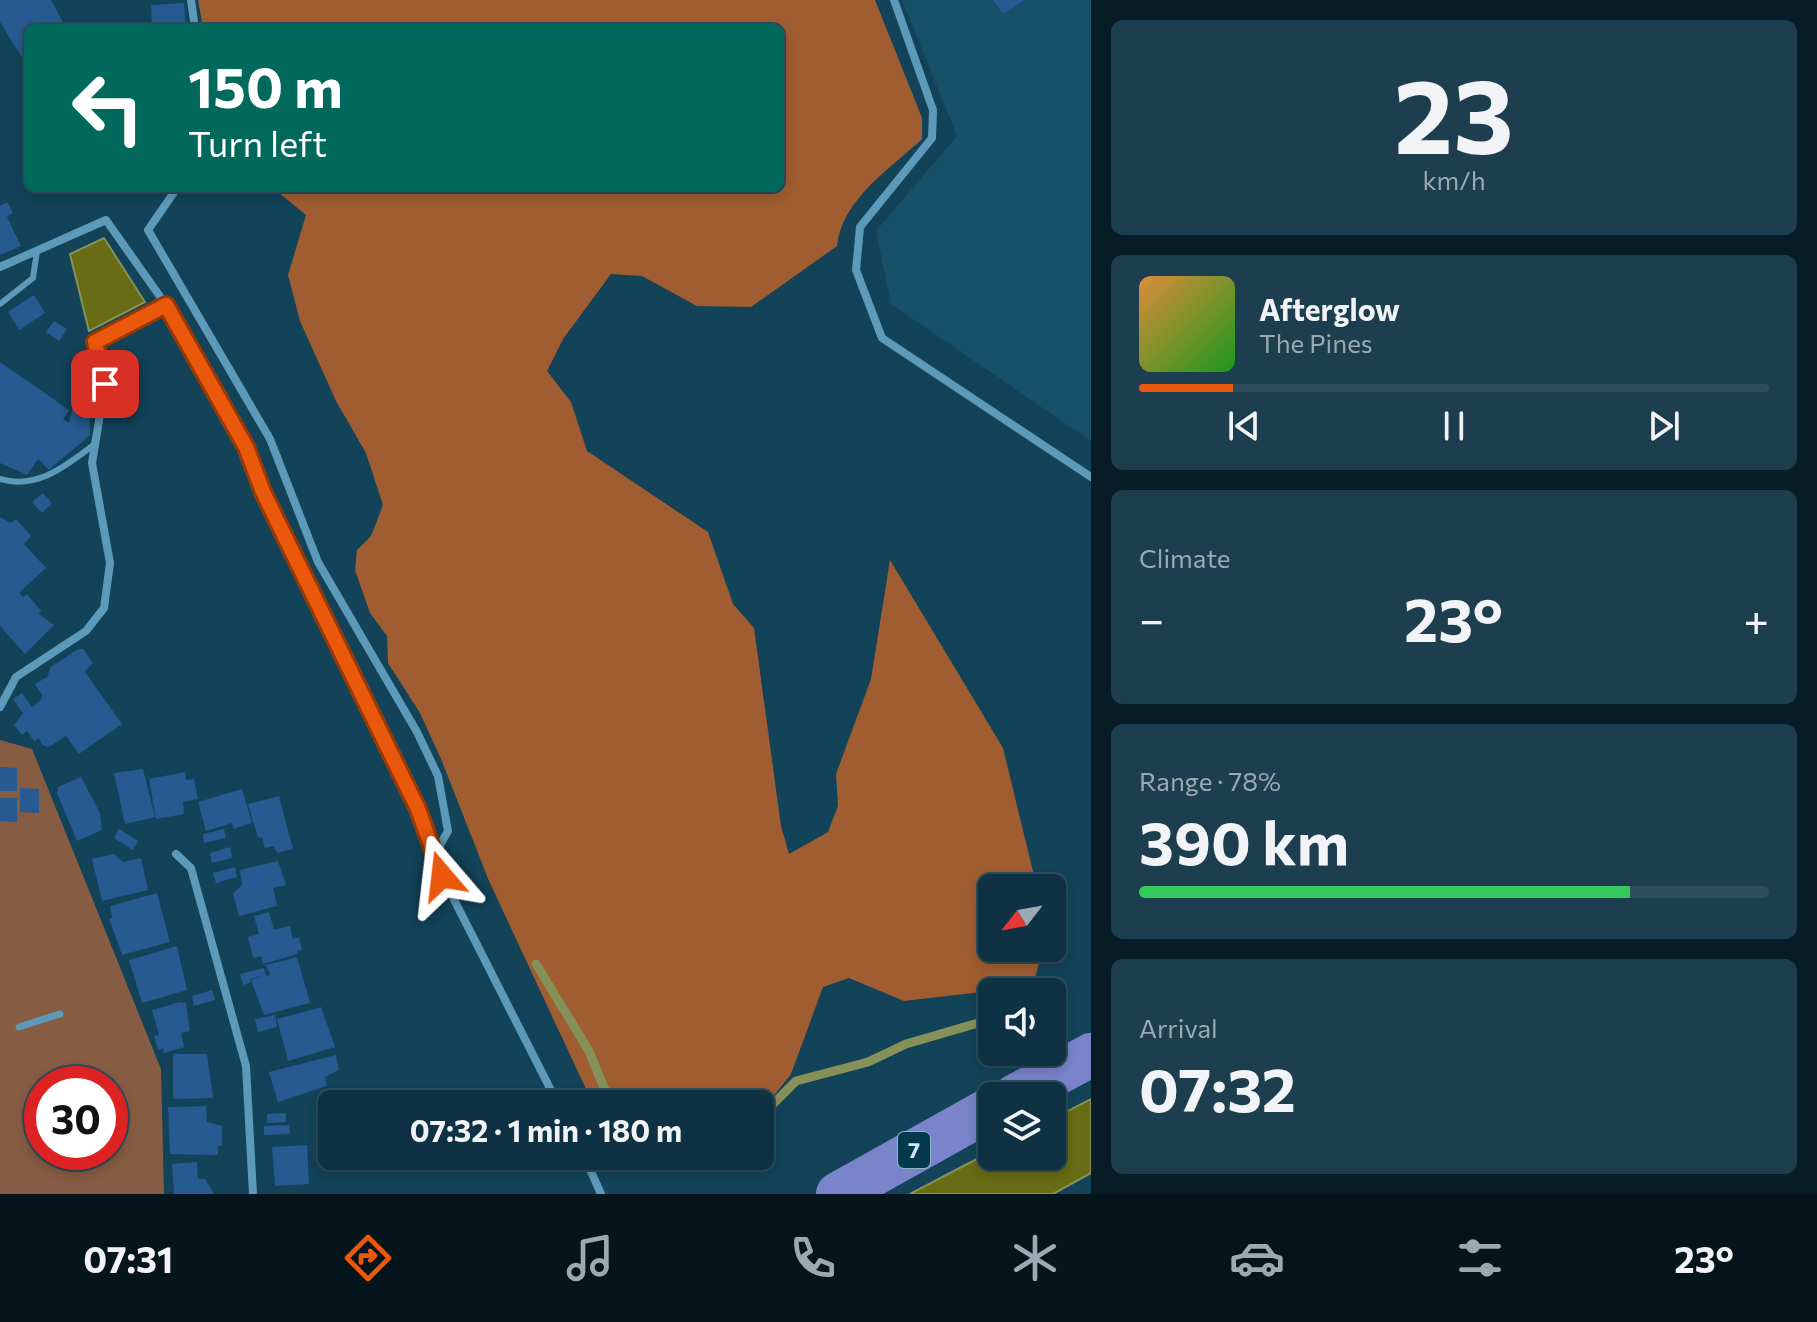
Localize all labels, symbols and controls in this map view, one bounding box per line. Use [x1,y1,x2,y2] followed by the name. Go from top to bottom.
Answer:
[1394,48,1514,175] text: 23
[188,51,343,120] text: 150 m
[56,56,160,160] icon: left
[188,120,327,164] text: Turn left
[1422,164,1486,195] text: km/h
[1259,290,1400,327] text: Afterglow
[1259,327,1373,358] text: The Pines
[71,350,139,418] pin
[83,362,127,406] icon: arrive
[1222,404,1266,448] icon: previous
[1432,404,1476,448] icon: pause
[1642,404,1686,448] icon: next
[1139,542,1231,573] text: Climate
[1404,581,1503,654] text: 23°
[1139,591,1164,645] text: −
[1743,591,1769,645] text: +
[1139,765,1281,796] text: Range · 78%
[1139,804,1349,877] text: 390 km
[400,834,484,918] position arrow
[978,874,1066,962] north arrow
[978,874,1066,1170] map controls
[978,978,1066,1066] button: sound
[1139,1012,1218,1043] text: Arrival
[1139,1051,1296,1124] text: 07:32
[24,1066,128,1170] speed limit sign: 30
[978,1082,1066,1170] button: layers
[410,1111,682,1148] text: 07:32 · 1 min · 180 m
[898,1132,930,1168] road number: 7
[340,1230,396,1286] icon: directions
[562,1230,618,1286] icon: music
[785,1230,841,1286] icon: phone
[1007,1230,1063,1286] icon: climate
[1229,1230,1285,1286] icon: car
[1452,1230,1508,1286] icon: filters
[83,1236,173,1280] text: 07:31
[1674,1236,1734,1280] text: 23°

